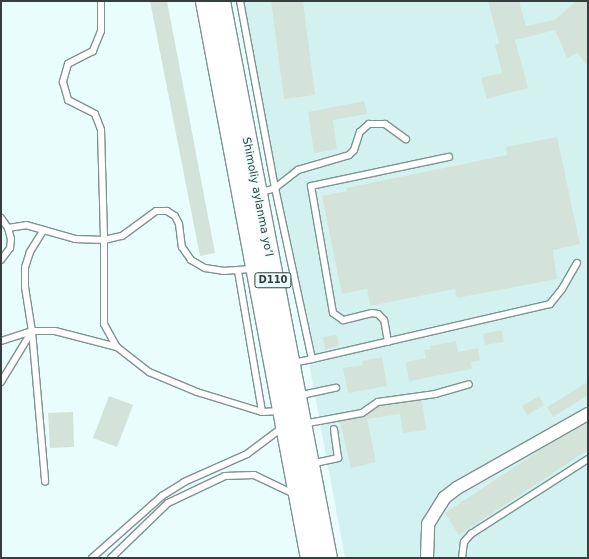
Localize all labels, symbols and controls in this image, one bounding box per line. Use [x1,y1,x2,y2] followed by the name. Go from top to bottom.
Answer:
[239,136,275,258] street label: Shimoliy aylanma yoʻl
[254,272,292,288] road number: D110

